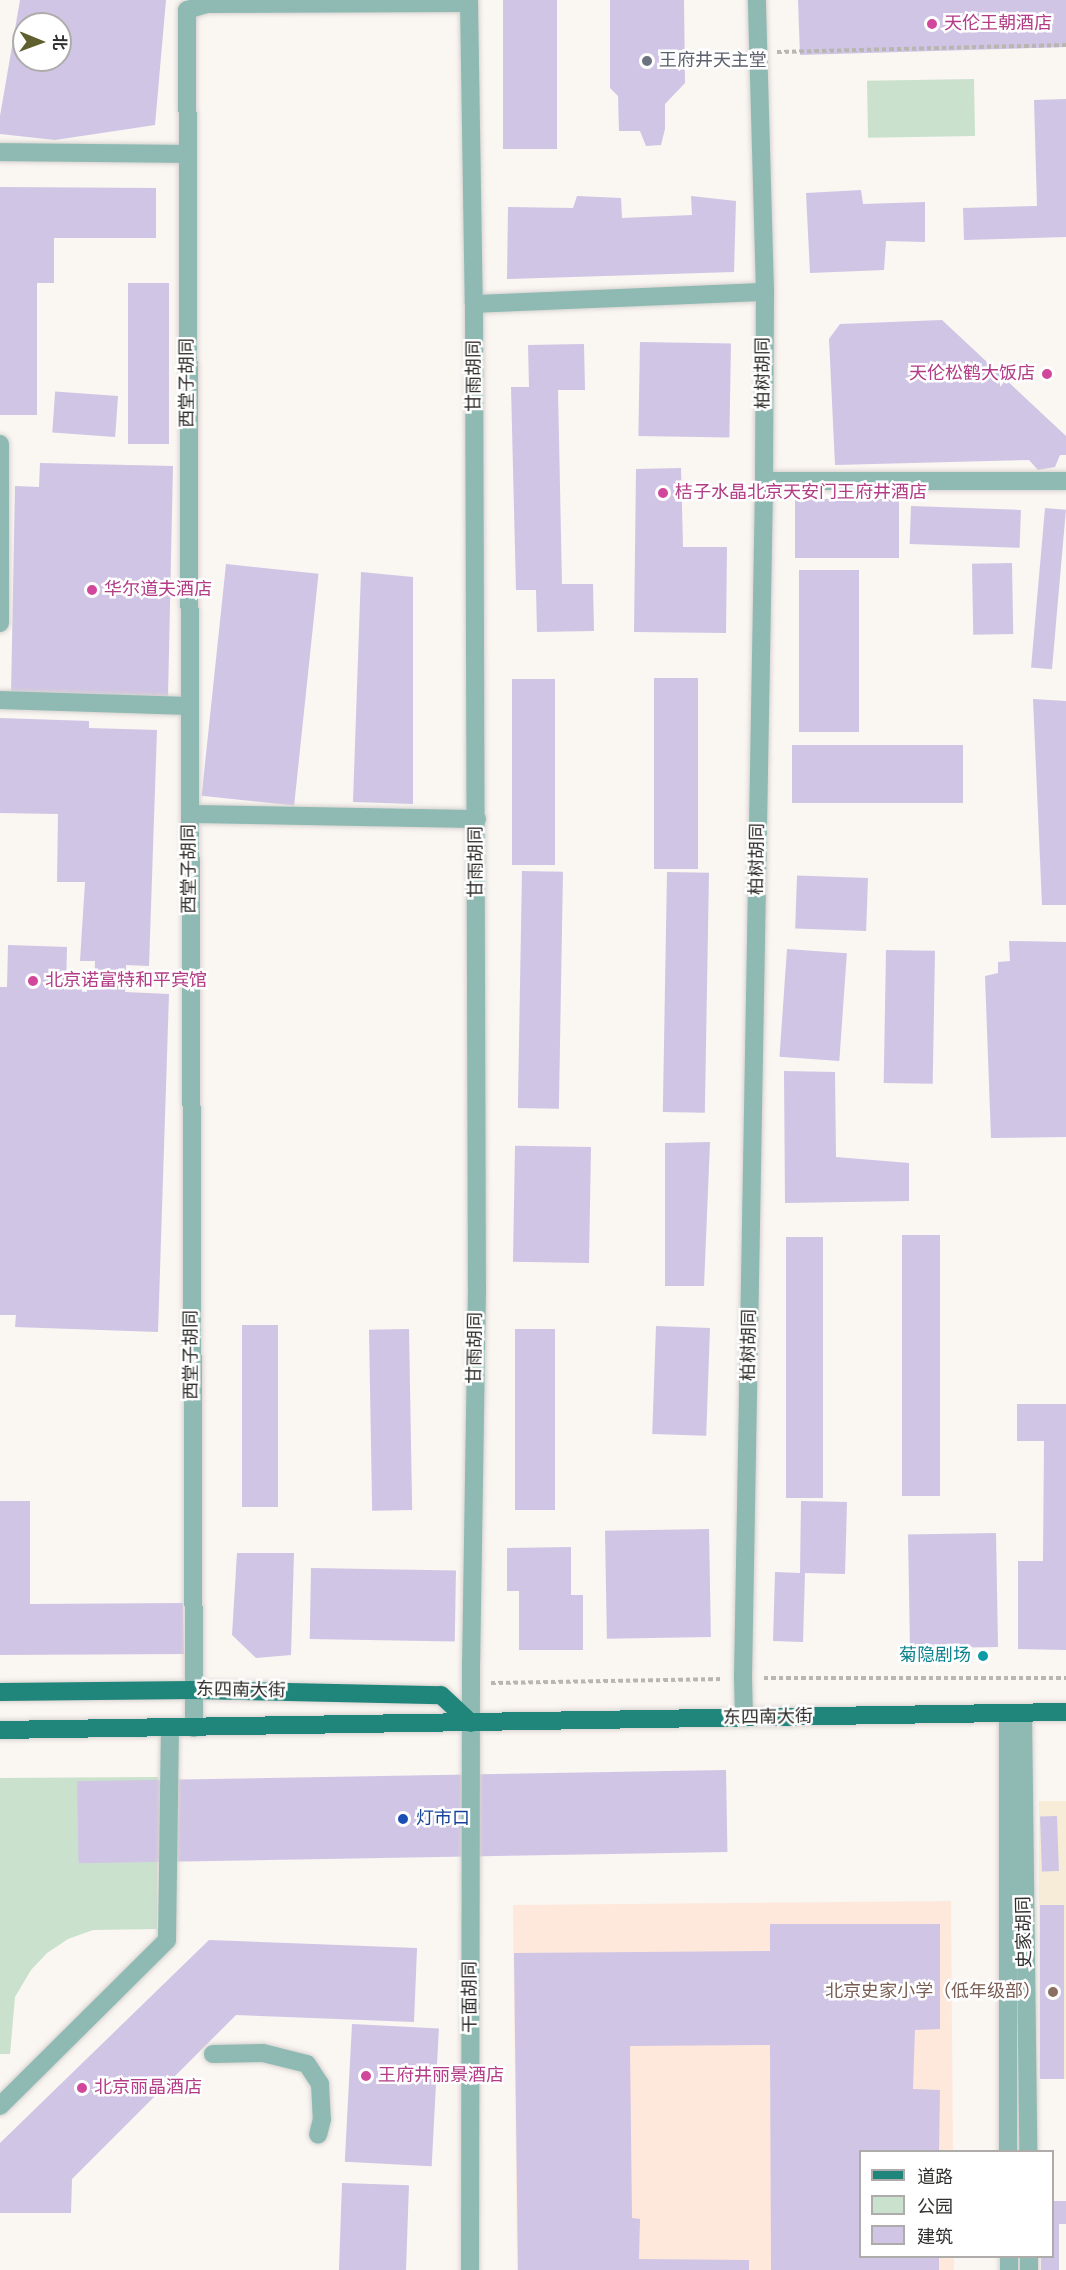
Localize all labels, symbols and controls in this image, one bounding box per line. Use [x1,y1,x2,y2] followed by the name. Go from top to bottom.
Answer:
[12,12,72,72] north arrow
[944,13,1052,35] place label: 天伦王朝酒店
[925,17,939,31] marker: 天伦王朝酒店
[49,34,68,50] text: 北
[659,50,767,72] place label: 王府井天主堂
[640,54,654,68] marker: 王府井天主堂
[753,337,775,409] street label: 柏树胡同
[177,338,199,428] street label: 西堂子胡同
[464,340,486,412] street label: 甘雨胡同
[909,363,1035,385] place label: 天伦松鹤大饭店
[1040,367,1054,381] marker: 天伦松鹤大饭店
[675,482,927,504] place label: 桔子水晶北京天安门王府井酒店
[656,486,670,500] marker: 桔子水晶北京天安门王府井酒店
[104,579,212,601] place label: 华尔道夫酒店
[85,583,99,597] marker: 华尔道夫酒店
[747,823,769,895] street label: 柏树胡同
[179,824,201,914] street label: 西堂子胡同
[466,826,488,898] street label: 甘雨胡同
[45,970,207,992] place label: 北京诺富特和平宾馆
[26,974,40,988] marker: 北京诺富特和平宾馆
[739,1309,761,1381] street label: 柏树胡同
[181,1310,203,1400] street label: 西堂子胡同
[465,1312,487,1384] street label: 甘雨胡同
[899,1645,971,1667] place label: 菊隐剧场
[976,1649,990,1663] marker: 菊隐剧场
[196,1679,286,1703] street label: 东四南大街
[723,1706,813,1730] street label: 东四南大街
[416,1808,470,1830] place label: 灯市口
[394,1810,412,1828] marker: 灯市口
[1014,1896,1036,1968] street label: 史家胡同
[460,1961,482,2033] street label: 干面胡同
[825,1981,1041,2003] place label: 北京史家小学（低年级部）
[1046,1985,1060,1999] marker: 北京史家小学（低年级部）
[378,2065,504,2087] place label: 王府井丽景酒店
[359,2069,373,2083] marker: 王府井丽景酒店
[94,2077,202,2099] place label: 北京丽晶酒店
[75,2081,89,2095] marker: 北京丽晶酒店
[859,2150,1054,2258] legend
[917,2167,953,2188] text: 道路
[917,2197,953,2218] text: 公园
[917,2227,953,2248] text: 建筑

